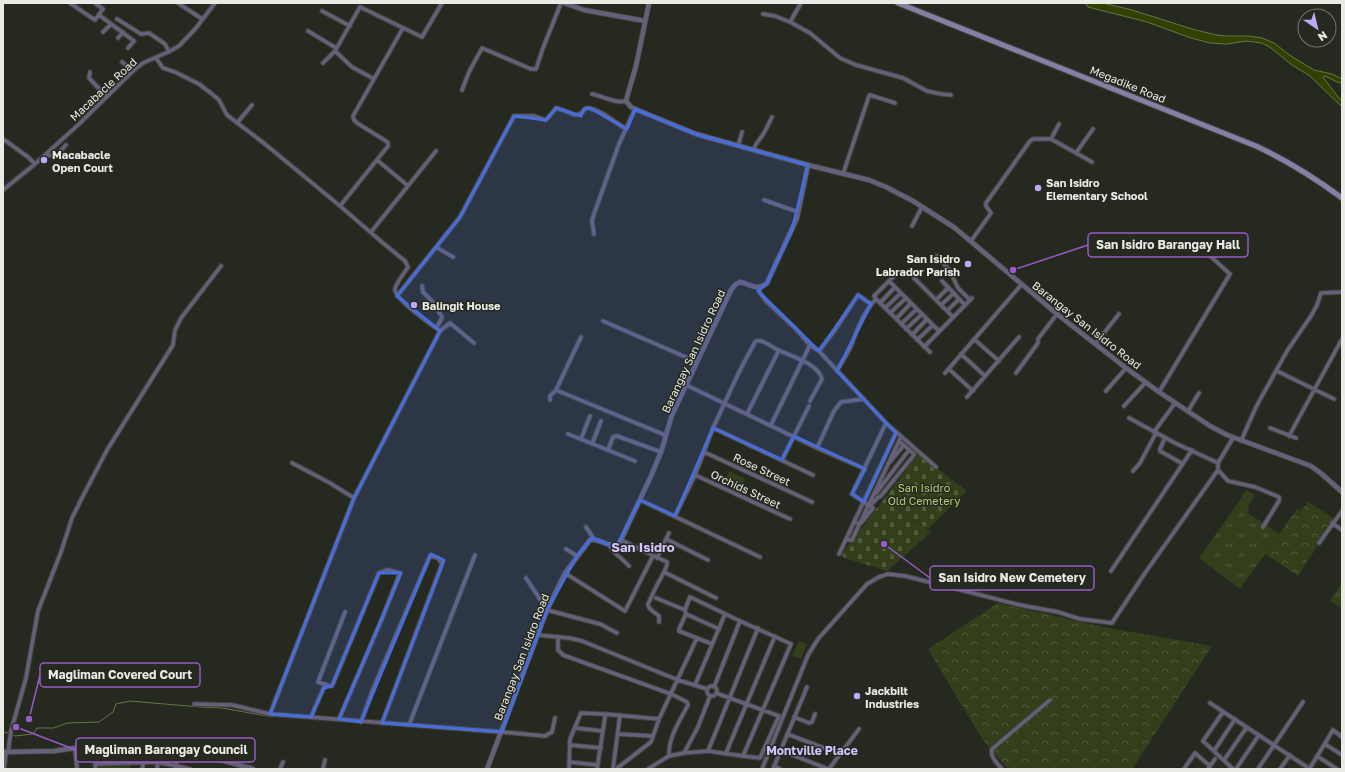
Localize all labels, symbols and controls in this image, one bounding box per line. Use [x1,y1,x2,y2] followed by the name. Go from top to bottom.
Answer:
[1297,8,1337,48] north arrow
[1316,29,1330,44] text: N
[67,55,139,123] street label: Macabacle Road
[1088,63,1168,105] street label: Megadike Road
[52,148,114,174] place label: Macabacle Open Court
[39,155,49,165] marker: Macabacle Open Court
[1046,176,1148,202] place label: San Isidro Elementary School
[1033,183,1043,193] marker: San Isidro Elementary School
[1088,233,1248,257] callout: San Isidro Barangay Hall
[1096,237,1240,252] text: San Isidro Barangay Hall
[876,252,960,278] place label: San Isidro Labrador Parish
[963,259,973,269] marker: San Isidro Labrador Parish
[1030,278,1144,372] street label: Barangay San Isidro Road
[659,287,727,415] street label: Barangay San Isidro Road
[422,299,501,312] place label: Balingit House
[409,300,419,310] marker: Balingit House
[731,450,793,488] street label: Rose Street
[709,467,783,511] street label: Orchids Street
[888,481,960,507] park label: San Isidro Old Cemetery
[611,539,675,555] district label: San Isidro
[930,566,1094,590] callout: San Isidro New Cemetery
[938,570,1087,585] text: San Isidro New Cemetery
[491,592,551,722] street label: Barangay San Isidro Road
[40,663,200,687] callout: Magliman Covered Court
[48,667,192,682] text: Magliman Covered Court
[865,684,919,710] place label: Jackbilt Industries
[852,691,862,701] marker: Jackbilt Industries
[76,738,255,762] callout: Magliman Barangay Council
[85,742,247,757] text: Magliman Barangay Council
[766,743,858,758] district label: Montville Place

